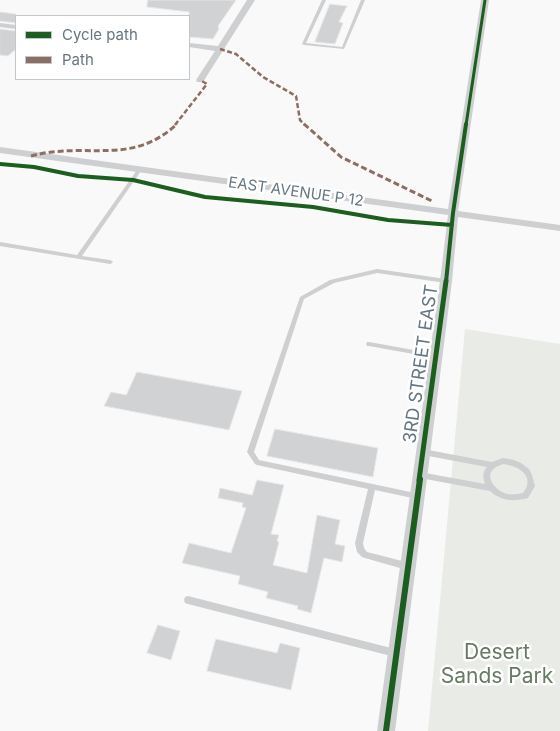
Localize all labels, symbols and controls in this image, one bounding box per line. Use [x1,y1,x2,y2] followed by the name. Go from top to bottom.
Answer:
[15,15,190,80] legend
[62,25,138,44] text: Cycle path
[62,50,94,69] text: Path
[227,174,365,210] street label: EAST AVENUE P 12
[399,283,443,445] street label: 3RD STREET EAST
[441,640,553,690] park label: Desert Sands Park

